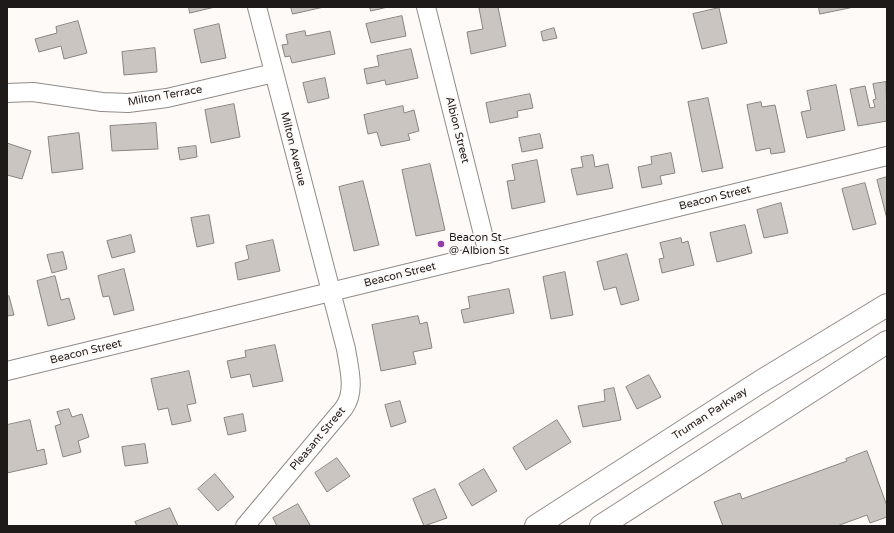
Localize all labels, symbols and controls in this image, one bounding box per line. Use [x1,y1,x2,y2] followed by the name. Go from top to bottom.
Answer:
[127,83,203,109] street label: Milton Terrace
[442,95,472,165] street label: Albion Street
[277,111,309,187] street label: Milton Avenue
[678,183,752,213] street label: Beacon Street
[449,231,509,257] place label: Beacon St @ Albion St
[436,239,446,249] marker: Beacon St @ Albion St
[363,260,437,290] street label: Beacon Street
[49,337,123,367] street label: Beacon Street
[670,385,750,443] street label: Truman Parkway
[288,404,348,474] street label: Pleasant Street

